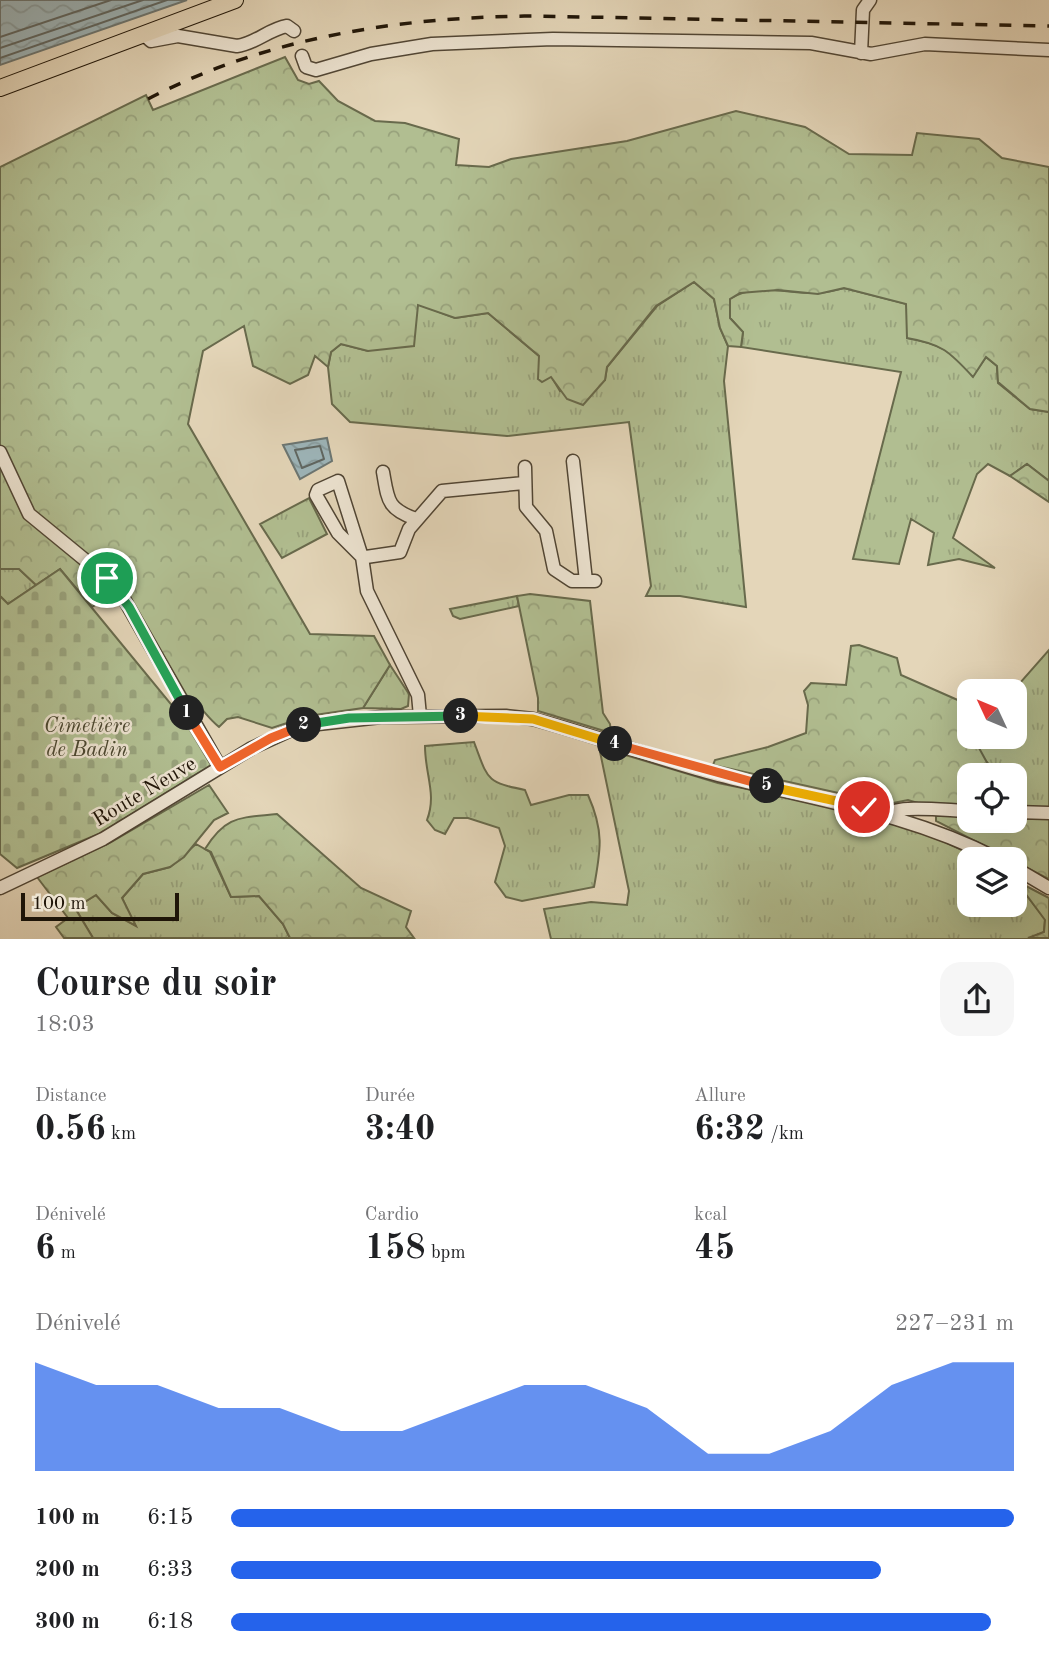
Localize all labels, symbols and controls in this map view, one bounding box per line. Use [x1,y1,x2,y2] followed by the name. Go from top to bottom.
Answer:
[77,548,137,608] pin
[88,559,126,597] icon: arrive
[957,679,1027,749] north arrow
[957,679,1027,917] map controls
[170,696,204,730] pin: 1
[444,698,478,734] pin: 3
[181,703,192,722] text: 1
[455,706,466,725] text: 3
[286,708,322,742] pin: 2
[298,715,309,734] text: 2
[44,716,130,761] park label: Cimetière de Badin
[598,726,632,762] pin: 4
[609,734,620,753] text: 4
[89,753,200,831] street label: Route Neuve
[957,763,1027,833] button: locate
[750,768,784,804] pin: 5
[761,776,772,795] text: 5
[834,777,894,837] pin
[845,788,883,826] icon: check
[957,847,1027,917] button: layers
[21,890,178,921] scale bar
[32,895,85,914] text: 100 m
[940,962,1014,1036] button: share
[35,966,277,1004] text: Course du soir
[35,1013,95,1036] text: 18:03
[35,1087,107,1106] text: Distance
[365,1087,415,1106] text: Durée
[694,1087,746,1106] text: Allure
[35,1112,106,1147] text: 0.56
[365,1112,435,1147] text: 3:40
[694,1112,765,1147] text: 6:32
[106,1125,136,1144] text: km
[765,1125,804,1144] text: /km
[35,1206,106,1225] text: Dénivelé
[365,1206,419,1225] text: Cardio
[694,1206,727,1225] text: kcal
[35,1231,55,1266] text: 6
[365,1231,426,1266] text: 158
[694,1231,735,1266] text: 45
[55,1244,76,1263] text: m
[426,1244,466,1263] text: bpm
[35,1312,121,1335] text: Dénivelé
[895,1312,1014,1335] text: 227–231 m
[35,1506,100,1529] text: 100 m
[147,1506,193,1529] text: 6:15
[35,1558,100,1581] text: 200 m
[147,1558,193,1581] text: 6:33
[35,1610,100,1633] text: 300 m
[147,1610,193,1633] text: 6:18

